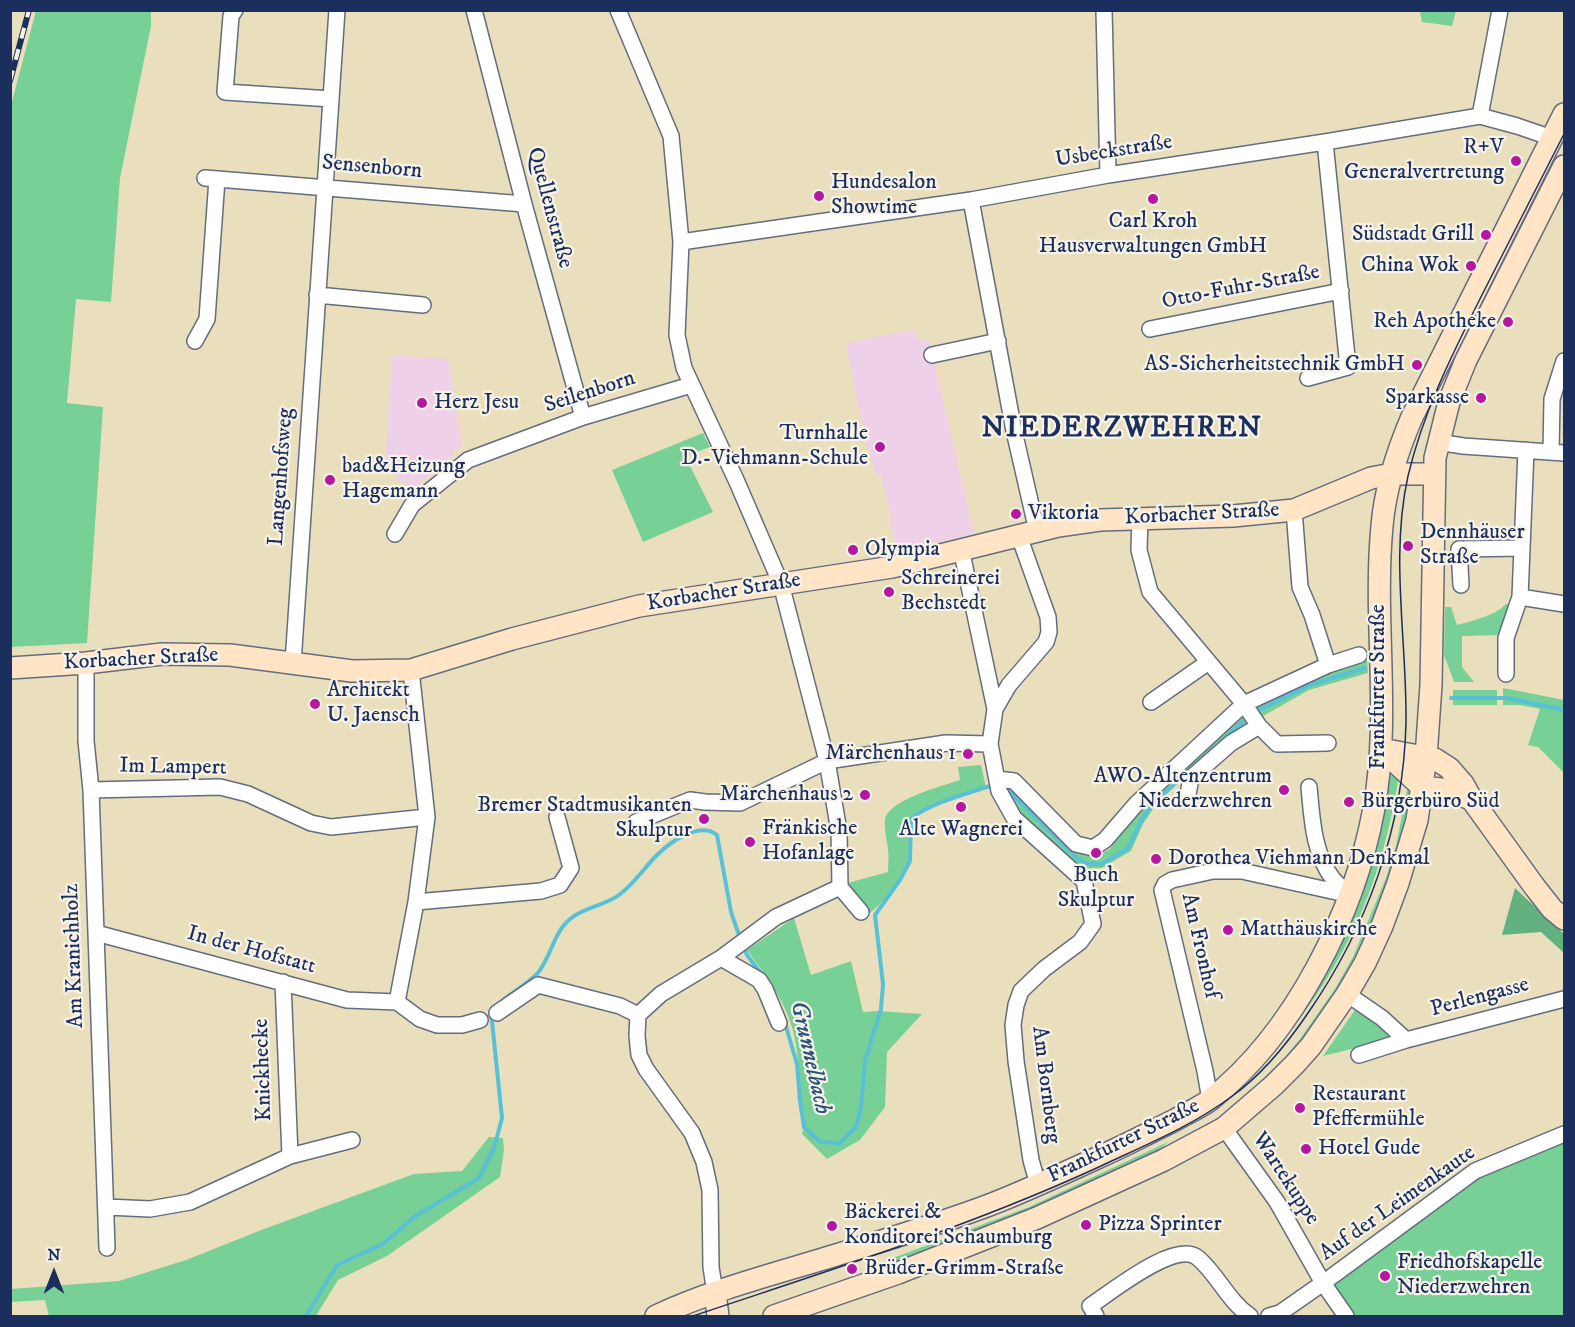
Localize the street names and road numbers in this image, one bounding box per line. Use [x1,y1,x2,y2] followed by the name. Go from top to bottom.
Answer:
[1054,130,1174,174] street label: Usbeckstraße
[520,145,578,271] street label: Quellenstraße
[321,150,423,186] street label: Sensenborn
[1160,260,1322,316] street label: Otto-Fuhr-Straße
[541,366,639,420] street label: Seilenborn
[264,407,300,547] street label: Langenhofsweg
[1124,498,1280,532] street label: Korbacher Straße
[645,568,803,618] street label: Korbacher Straße
[1366,604,1392,770] street label: Frankfurter Straße
[63,643,219,677] street label: Korbacher Straße
[119,754,227,782] street label: Im Lampert
[59,883,91,1029] street label: Am Kranichholz
[1174,891,1224,1001] street label: Am Fronhof
[184,921,318,981] street label: In der Hofstatt
[1428,972,1532,1024] street label: Perlengasse
[249,1018,279,1122] street label: Knickhecke
[1025,1025,1065,1145] street label: Am Bornberg
[1044,1094,1204,1190] street label: Frankfurter Straße
[1245,1128,1325,1230] street label: Wartekuppe
[1315,1140,1481,1268] street label: Auf der Leimenkaute

